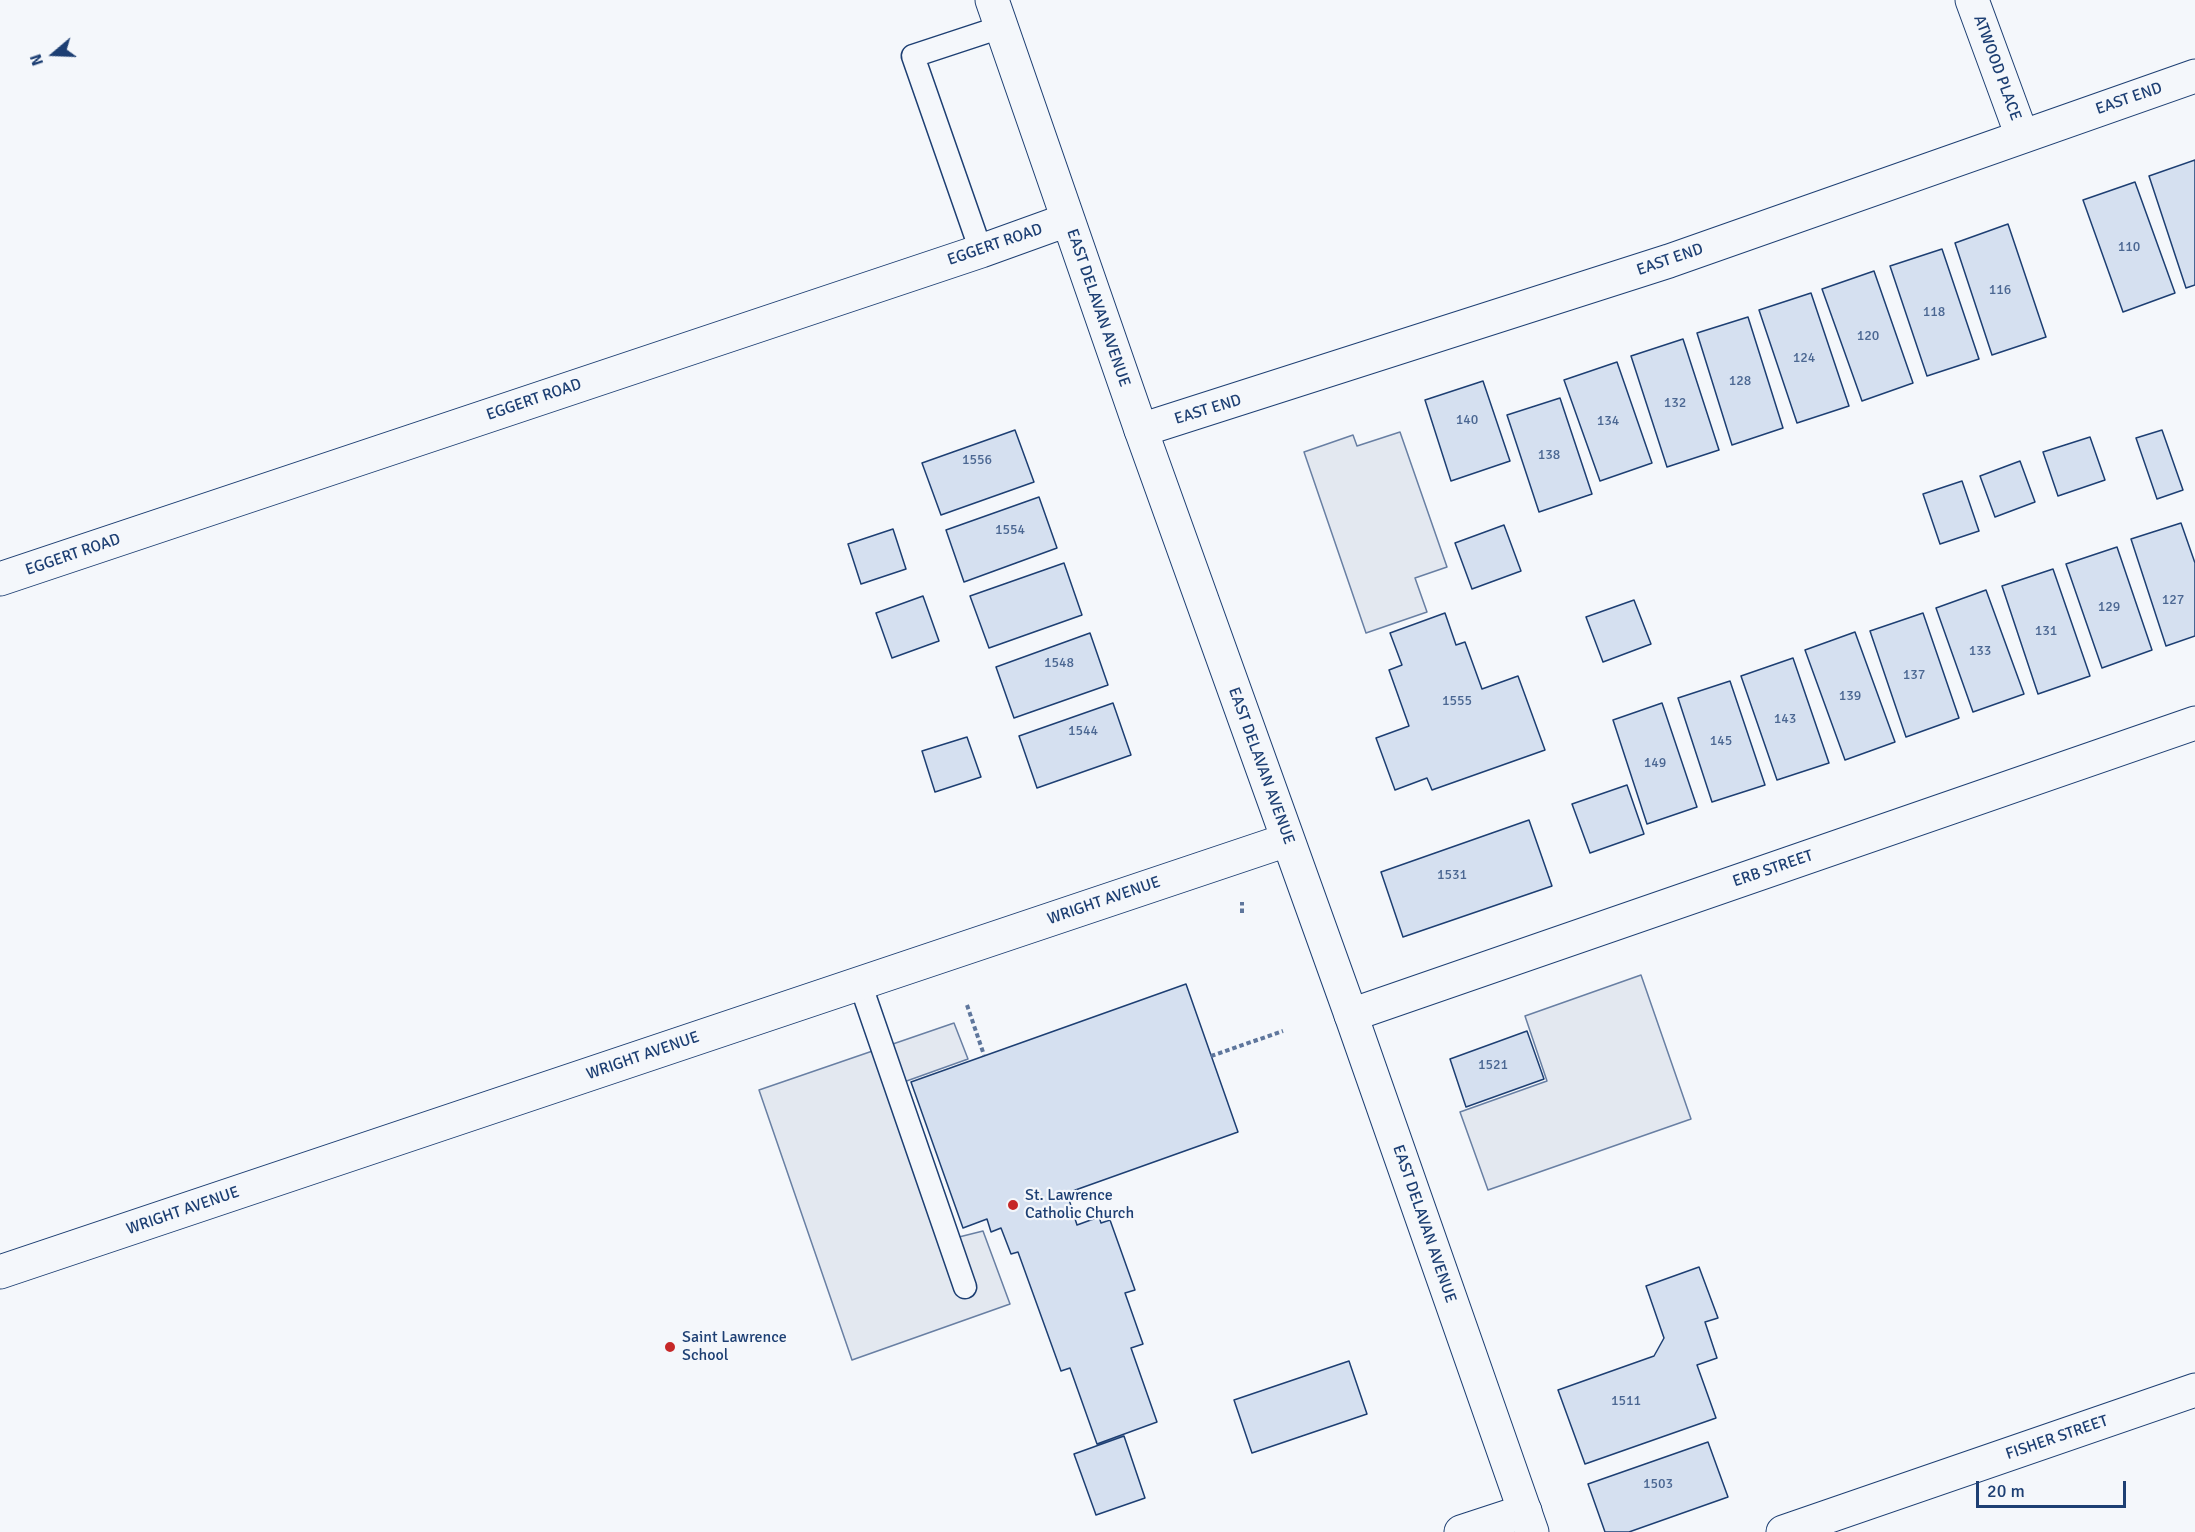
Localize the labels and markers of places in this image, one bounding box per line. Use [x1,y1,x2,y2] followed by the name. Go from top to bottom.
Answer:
[1025,1186,1134,1224] place label: St. Lawrence Catholic Church
[1006,1198,1020,1212] marker: St. Lawrence Catholic Church
[682,1328,787,1366] place label: Saint Lawrence School
[663,1340,677,1354] marker: Saint Lawrence School

